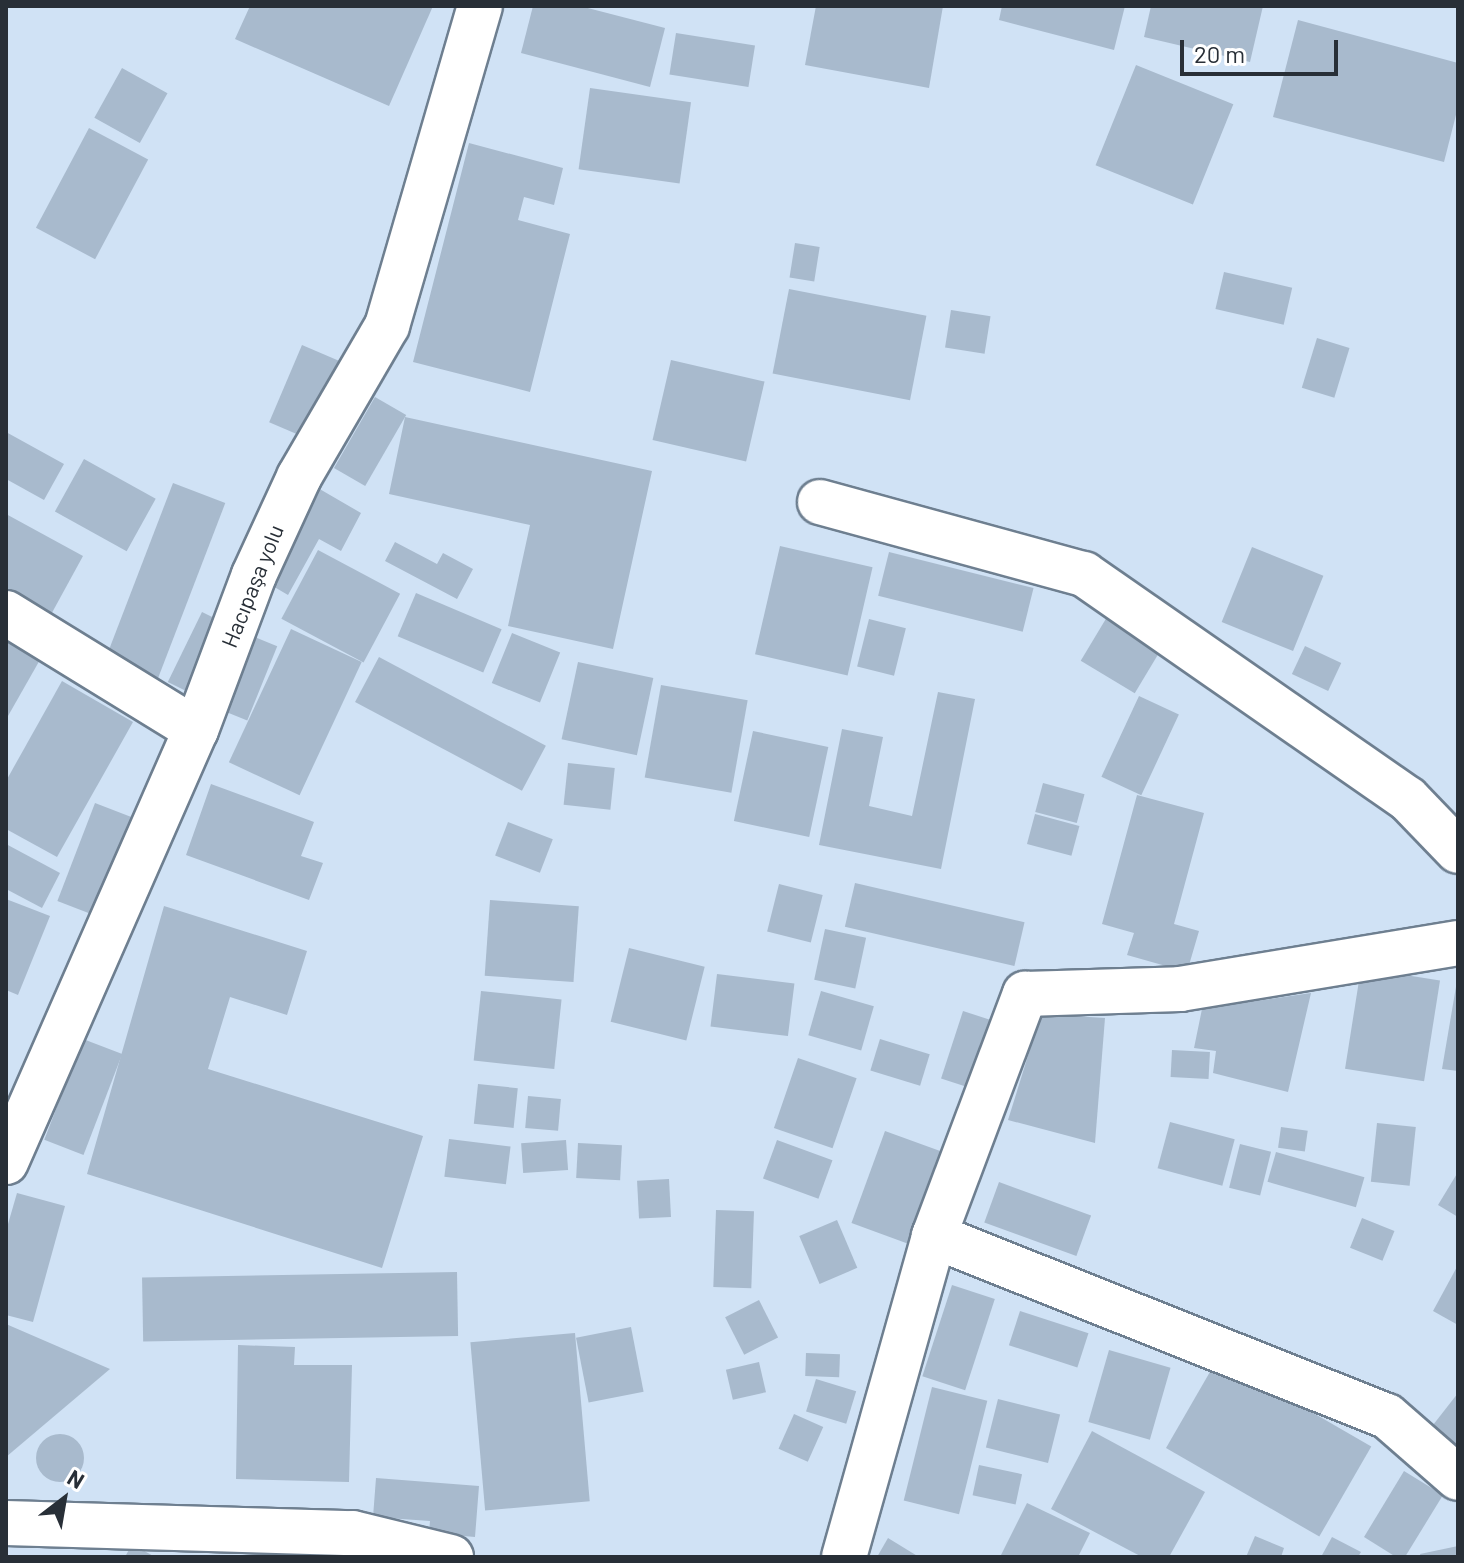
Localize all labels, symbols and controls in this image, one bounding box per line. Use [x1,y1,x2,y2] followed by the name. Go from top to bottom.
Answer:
[1184,24,1342,74] scale bar
[1194,39,1245,68] text: 20 m
[215,521,289,651] street label: Hacıpaşa yolu
[24,1459,104,1539] north arrow
[63,1464,89,1493] text: N

